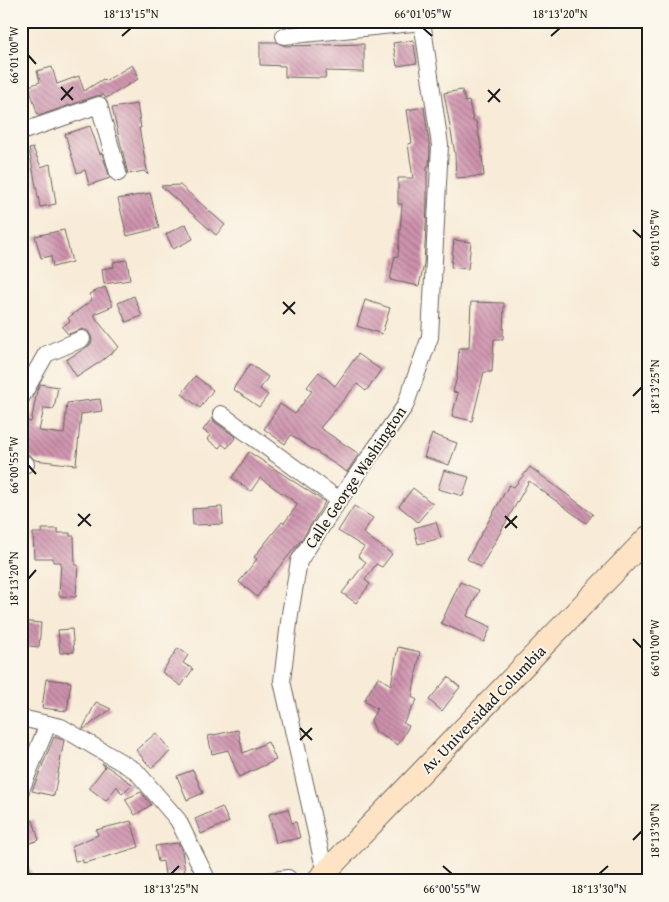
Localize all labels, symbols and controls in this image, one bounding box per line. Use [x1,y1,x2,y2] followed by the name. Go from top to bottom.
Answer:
[103,5,159,22] text: 18°13'15"N
[394,5,453,22] text: 66°01'05"W
[532,5,588,22] text: 18°13'20"N
[5,25,22,84] text: 66°01'00"W
[646,208,663,267] text: 66°01'05"W
[646,359,663,415] text: 18°13'25"N
[298,401,412,553] street label: Calle George Washington
[5,435,22,494] text: 66°00'55"W
[5,551,22,607] text: 18°13'20"N
[646,618,663,677] text: 66°01'00"W
[415,639,551,779] street label: Av. Universidad Columbia
[646,803,663,859] text: 18°13'30"N
[143,880,199,897] text: 18°13'25"N
[423,880,482,897] text: 66°00'55"W
[571,880,627,897] text: 18°13'30"N

